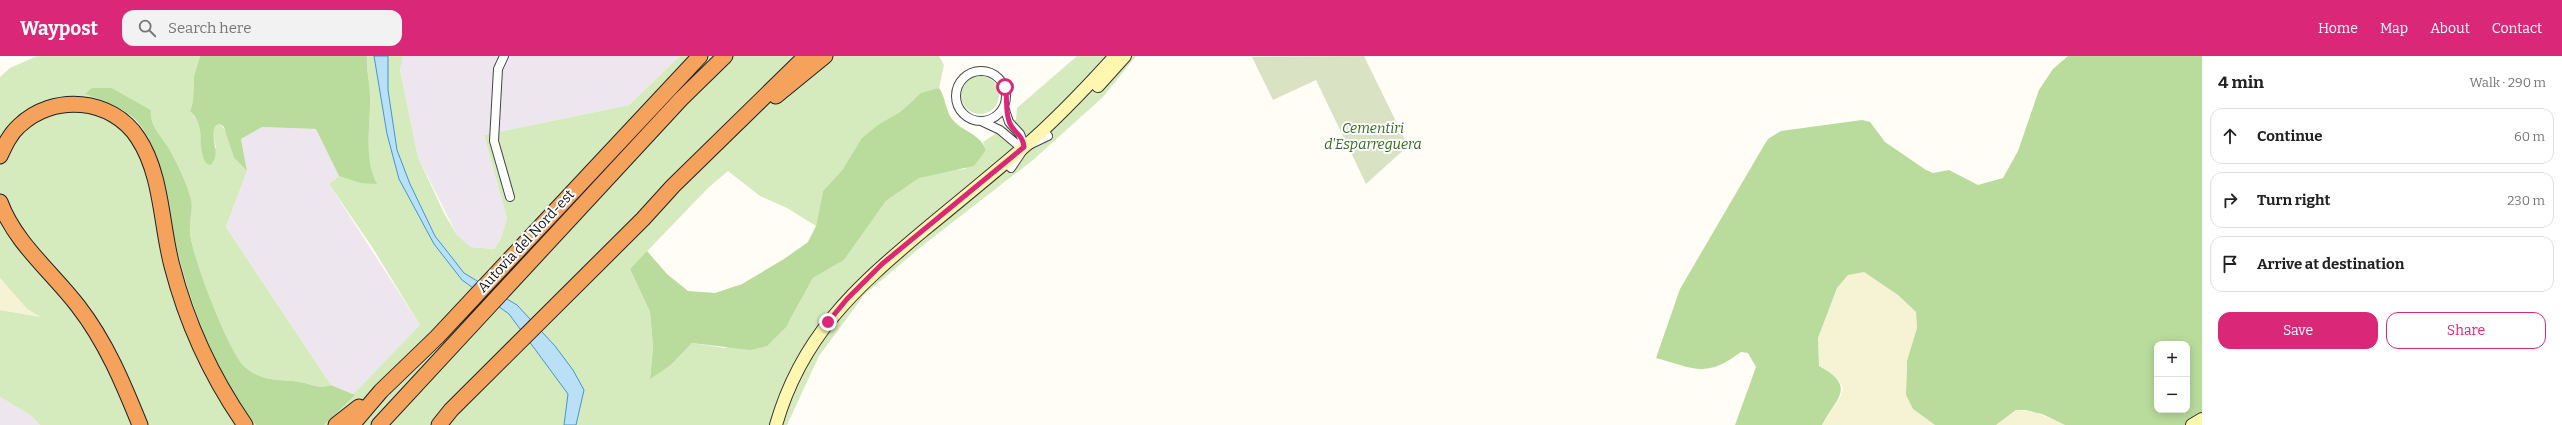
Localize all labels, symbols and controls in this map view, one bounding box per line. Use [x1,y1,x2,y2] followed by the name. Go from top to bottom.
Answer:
[122,10,402,46] search box
[20,17,98,40] text: Waypost
[136,17,158,39] icon: search
[168,19,251,37] text: Search here
[2318,20,2358,37] text: Home
[2380,20,2408,37] text: Map
[2430,20,2470,37] text: About
[2492,20,2542,37] text: Contact
[2218,72,2264,93] text: 4 min
[2470,75,2546,90] text: Walk · 290 m
[996,78,1014,96] route start
[1324,120,1422,153] park label: Cementiri d'Esparreguera
[2219,125,2241,147] icon: ahead
[2257,127,2323,145] text: Continue
[2514,129,2545,144] text: 60 m
[474,186,578,296] street label: Autovia del Nord-est
[2219,189,2241,211] icon: right
[2257,191,2330,209] text: Turn right
[2507,193,2545,208] text: 230 m
[2219,253,2241,275] icon: arrive
[2257,255,2404,273] text: Arrive at destination
[2218,312,2378,349] button: Save
[2386,312,2546,349] button: Share
[819,313,837,331] route end
[2154,341,2190,413] map controls
[2154,341,2190,377] button: +
[2154,377,2190,413] button: −

